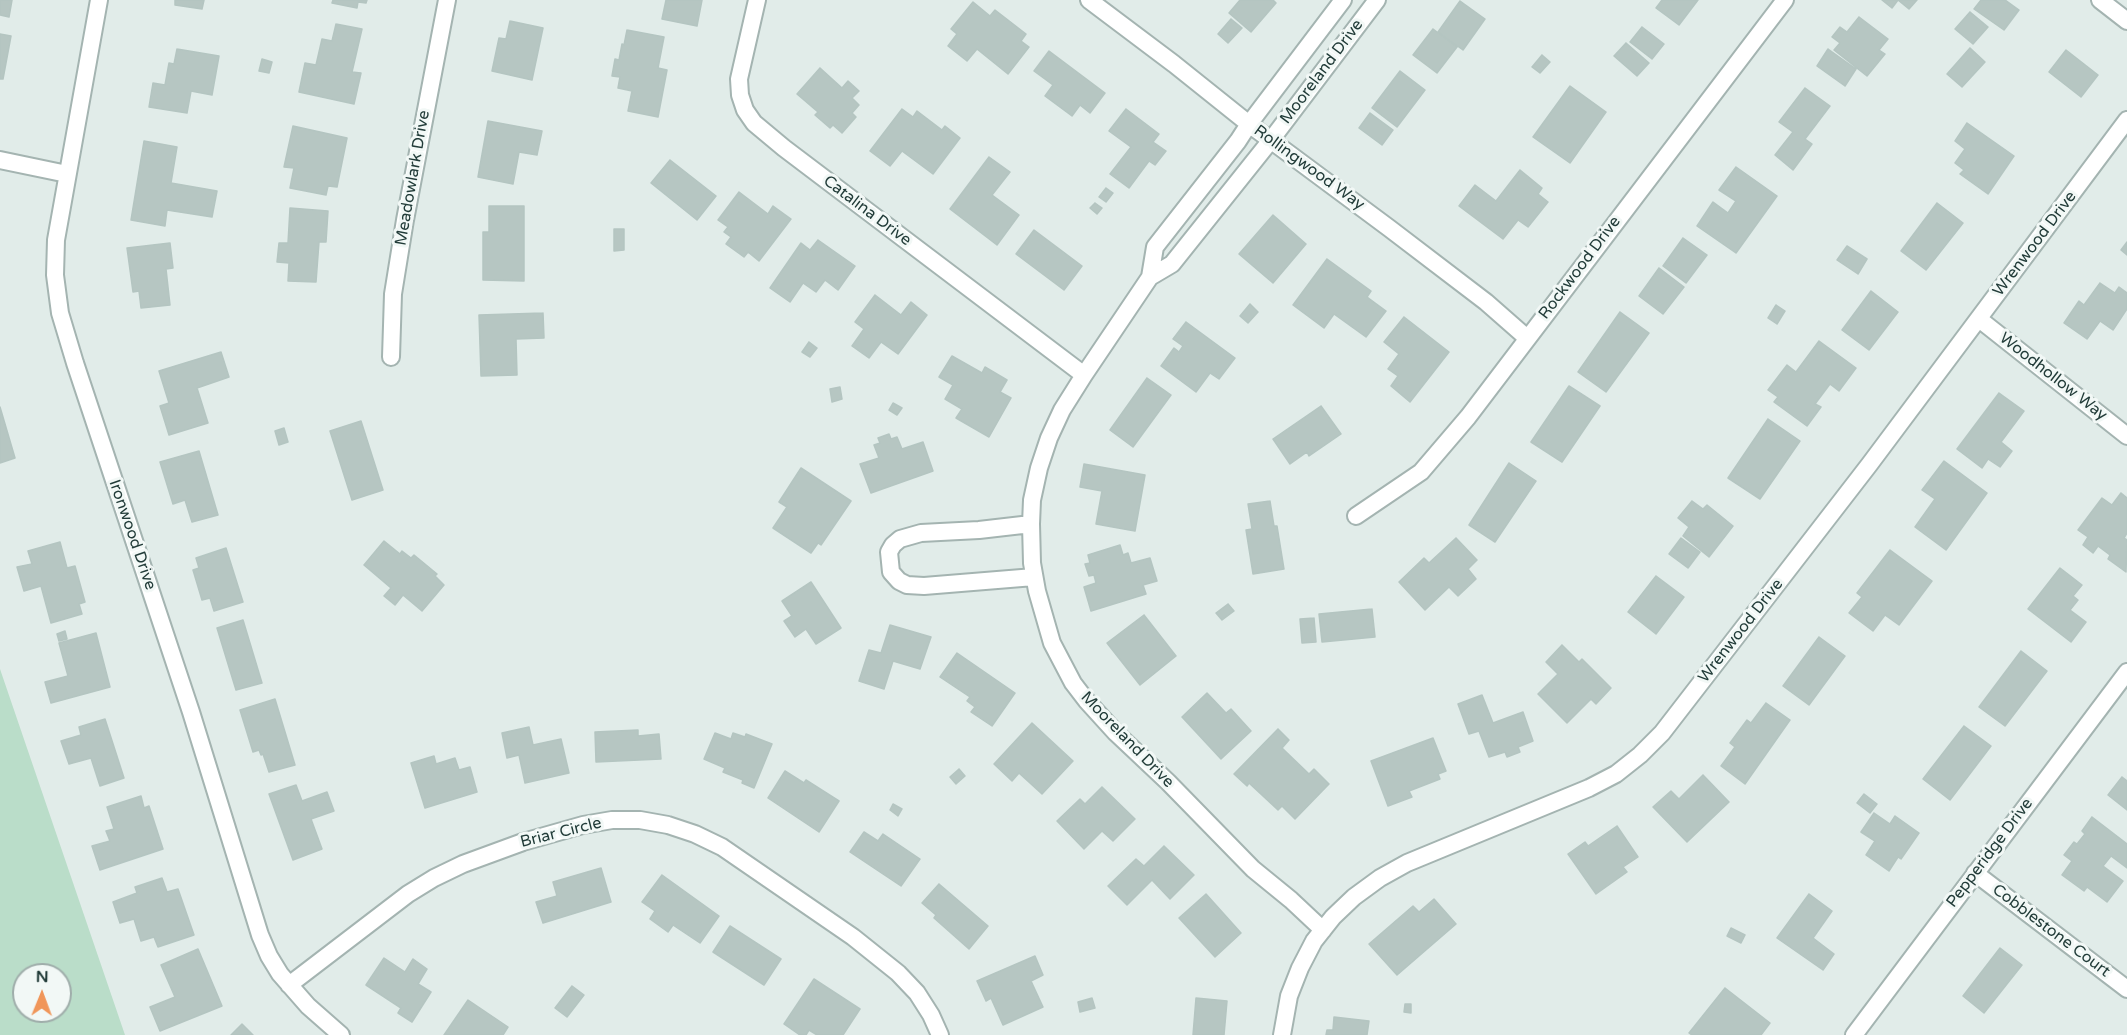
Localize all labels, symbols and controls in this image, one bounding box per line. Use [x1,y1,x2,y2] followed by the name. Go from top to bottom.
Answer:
[1276,16,1368,128] street label: Mooreland Drive
[392,109,434,247] street label: Meadowlark Drive
[1250,121,1368,215] street label: Rollingwood Way
[819,172,915,250] street label: Catalina Drive
[1989,188,2081,300] street label: Wrenwood Drive
[1535,213,1625,323] street label: Rockwood Drive
[1995,329,2111,425] street label: Woodhollow Way
[104,477,160,593] street label: Ironwood Drive
[1695,575,1787,687] street label: Wrenwood Drive
[1076,688,1178,792] street label: Mooreland Drive
[1943,795,2037,911] street label: Pepperidge Drive
[518,814,604,852] street label: Briar Circle
[1988,880,2114,982] street label: Cobblestone Court
[12,963,72,1023] north arrow
[36,967,49,987] text: N

